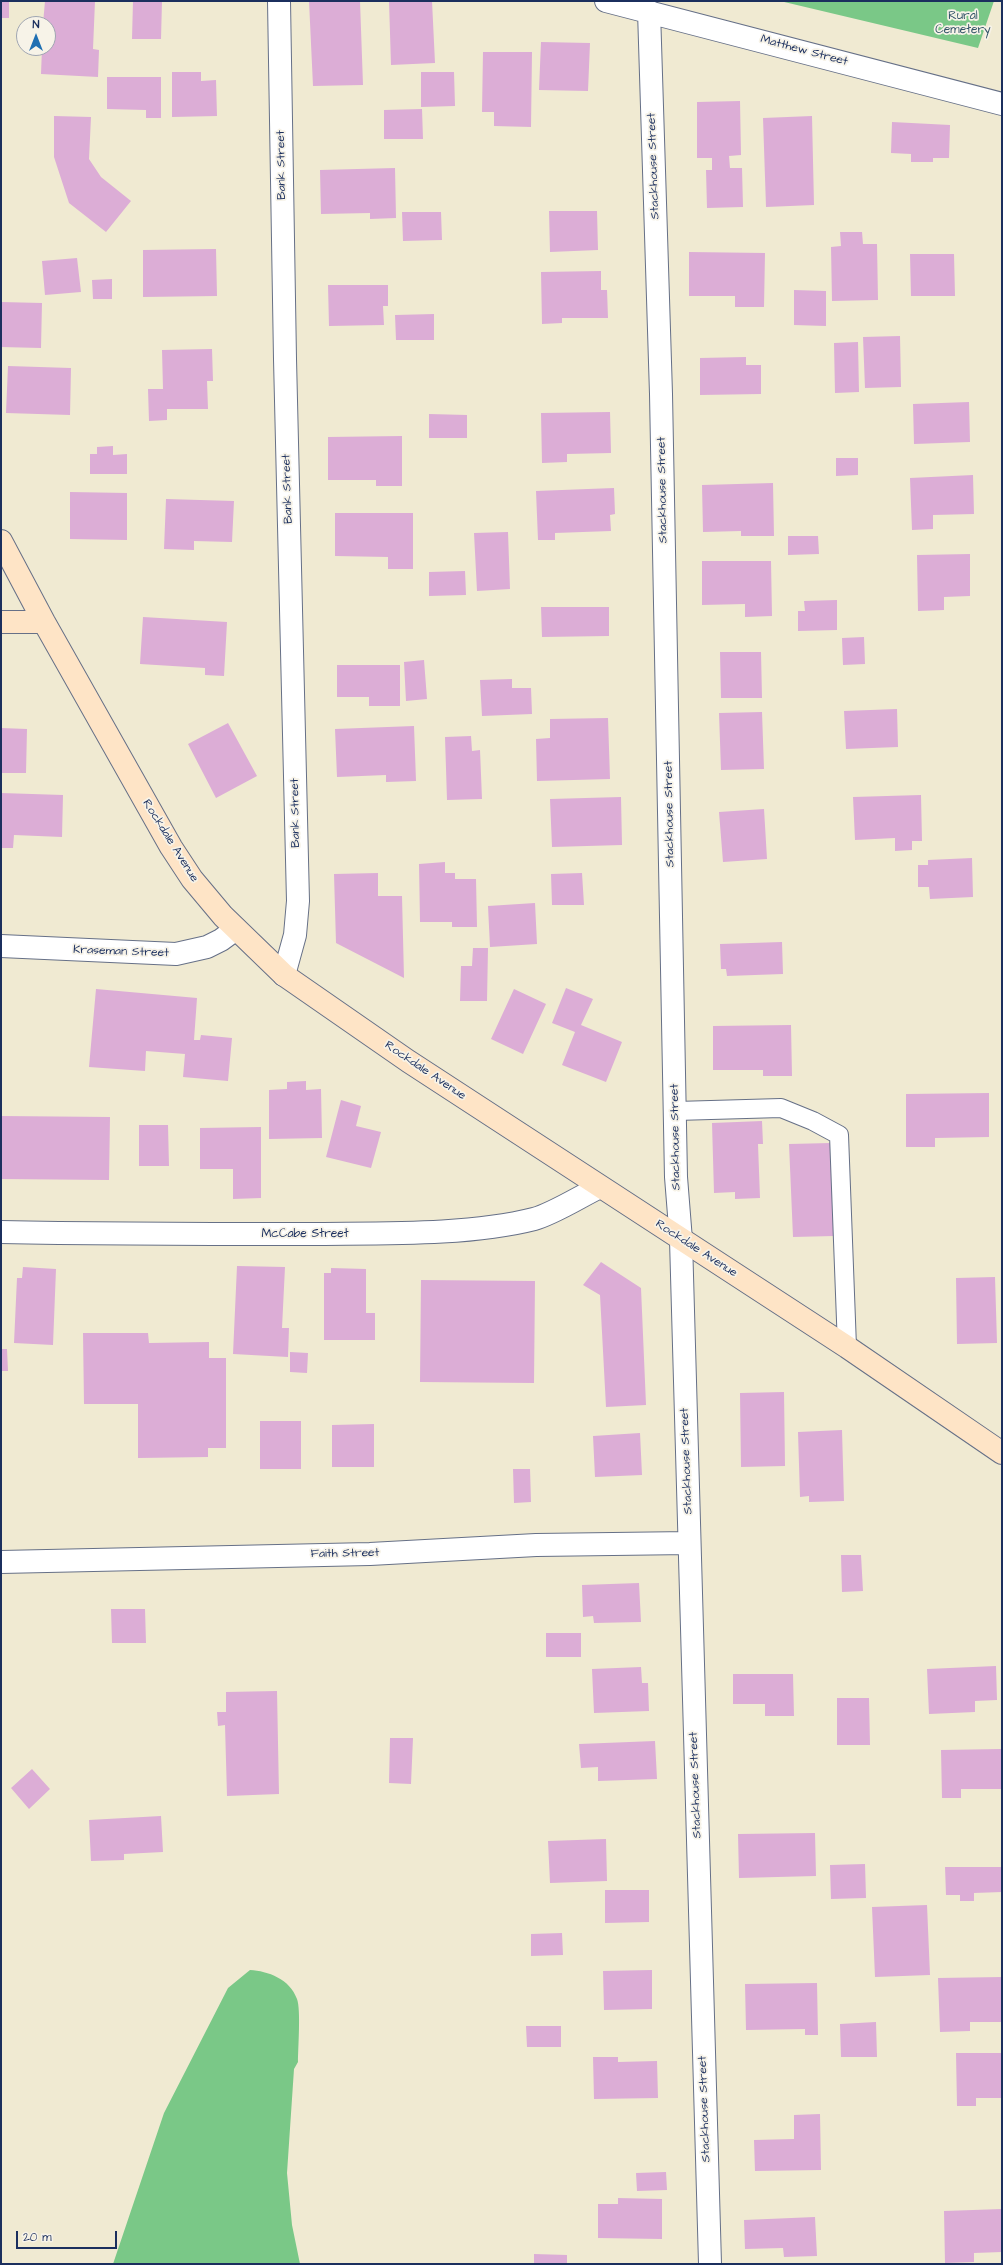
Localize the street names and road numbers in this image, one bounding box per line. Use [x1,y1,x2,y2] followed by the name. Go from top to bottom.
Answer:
[759,32,849,70] street label: Matthew Street
[645,112,663,220] street label: Stackhouse Street
[274,130,290,200] street label: Bank Street
[655,437,671,543] street label: Stackhouse Street
[280,454,296,524] street label: Bank Street
[662,761,678,867] street label: Stackhouse Street
[288,778,304,848] street label: Bank Street
[139,797,201,885] street label: Rockdale Avenue
[73,943,169,961] street label: Kraseman Street
[382,1039,468,1103] street label: Rockdale Avenue
[668,1084,684,1190] street label: Stackhouse Street
[652,1217,740,1281] street label: Rockdale Avenue
[261,1227,349,1241] street label: McCabe Street
[678,1407,696,1515] street label: Stackhouse Street
[310,1546,380,1562] street label: Faith Street
[687,1731,705,1839] street label: Stackhouse Street
[696,2055,714,2163] street label: Stackhouse Street

